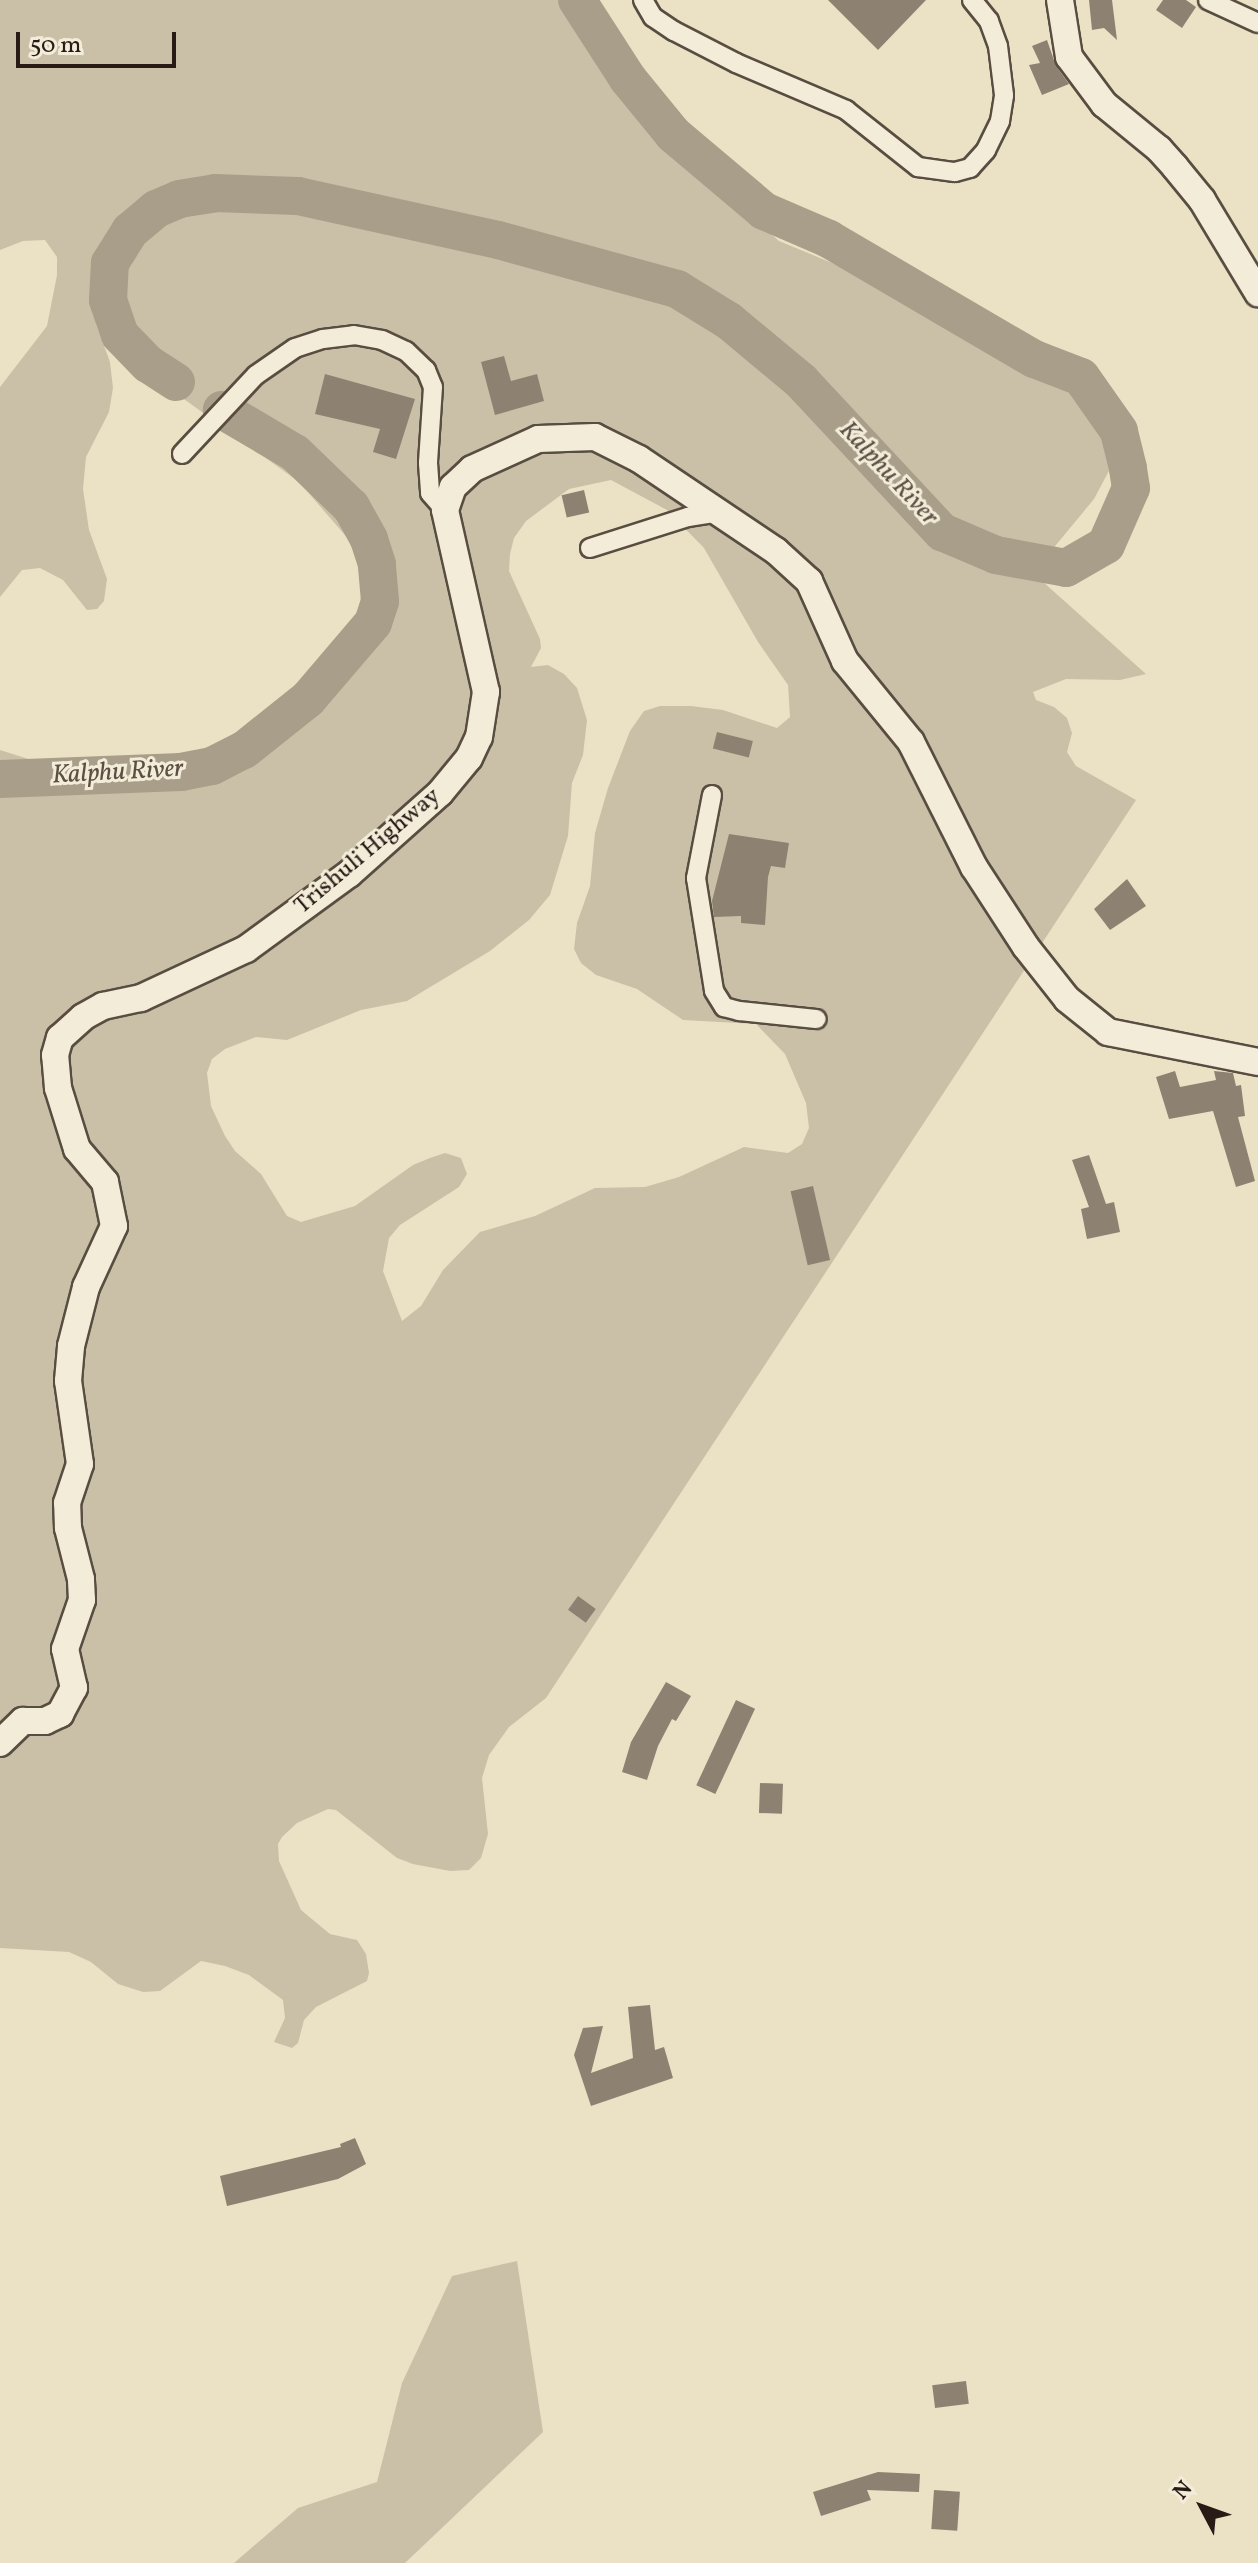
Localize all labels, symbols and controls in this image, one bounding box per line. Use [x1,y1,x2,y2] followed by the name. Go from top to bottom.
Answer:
[20,16,180,66] scale bar
[30,29,82,63] text: 50 m
[832,415,944,533] water label: Kalphu River
[51,754,185,792] water label: Kalphu River
[289,783,447,921] street label: Trishuli Highway
[1162,2467,1242,2547] north arrow
[1167,2475,1200,2507] text: N

